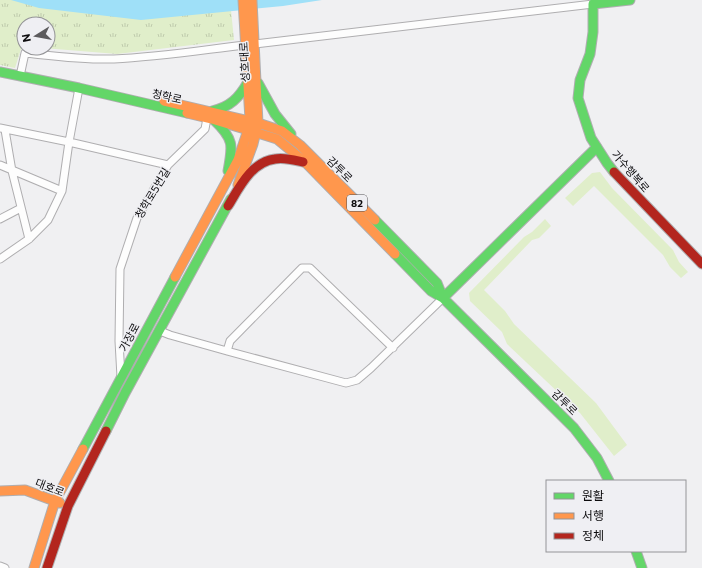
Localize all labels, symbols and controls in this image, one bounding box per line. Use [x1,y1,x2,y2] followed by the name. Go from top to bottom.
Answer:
[16,16,56,56] north arrow
[19,33,33,43] text: N
[236,41,252,83] street label: 성호대로
[151,86,183,106] street label: 청학로
[609,148,653,194] street label: 가수행복로
[325,154,355,184] street label: 감투로
[132,165,172,221] street label: 청학로5번길
[347,195,367,211] road number: 82
[116,321,142,353] street label: 가장로
[550,387,580,417] street label: 감투로
[33,475,67,499] street label: 대호로
[546,480,686,552] legend
[582,488,604,502] text: 원활
[582,508,604,522] text: 서행
[582,528,604,542] text: 정체

